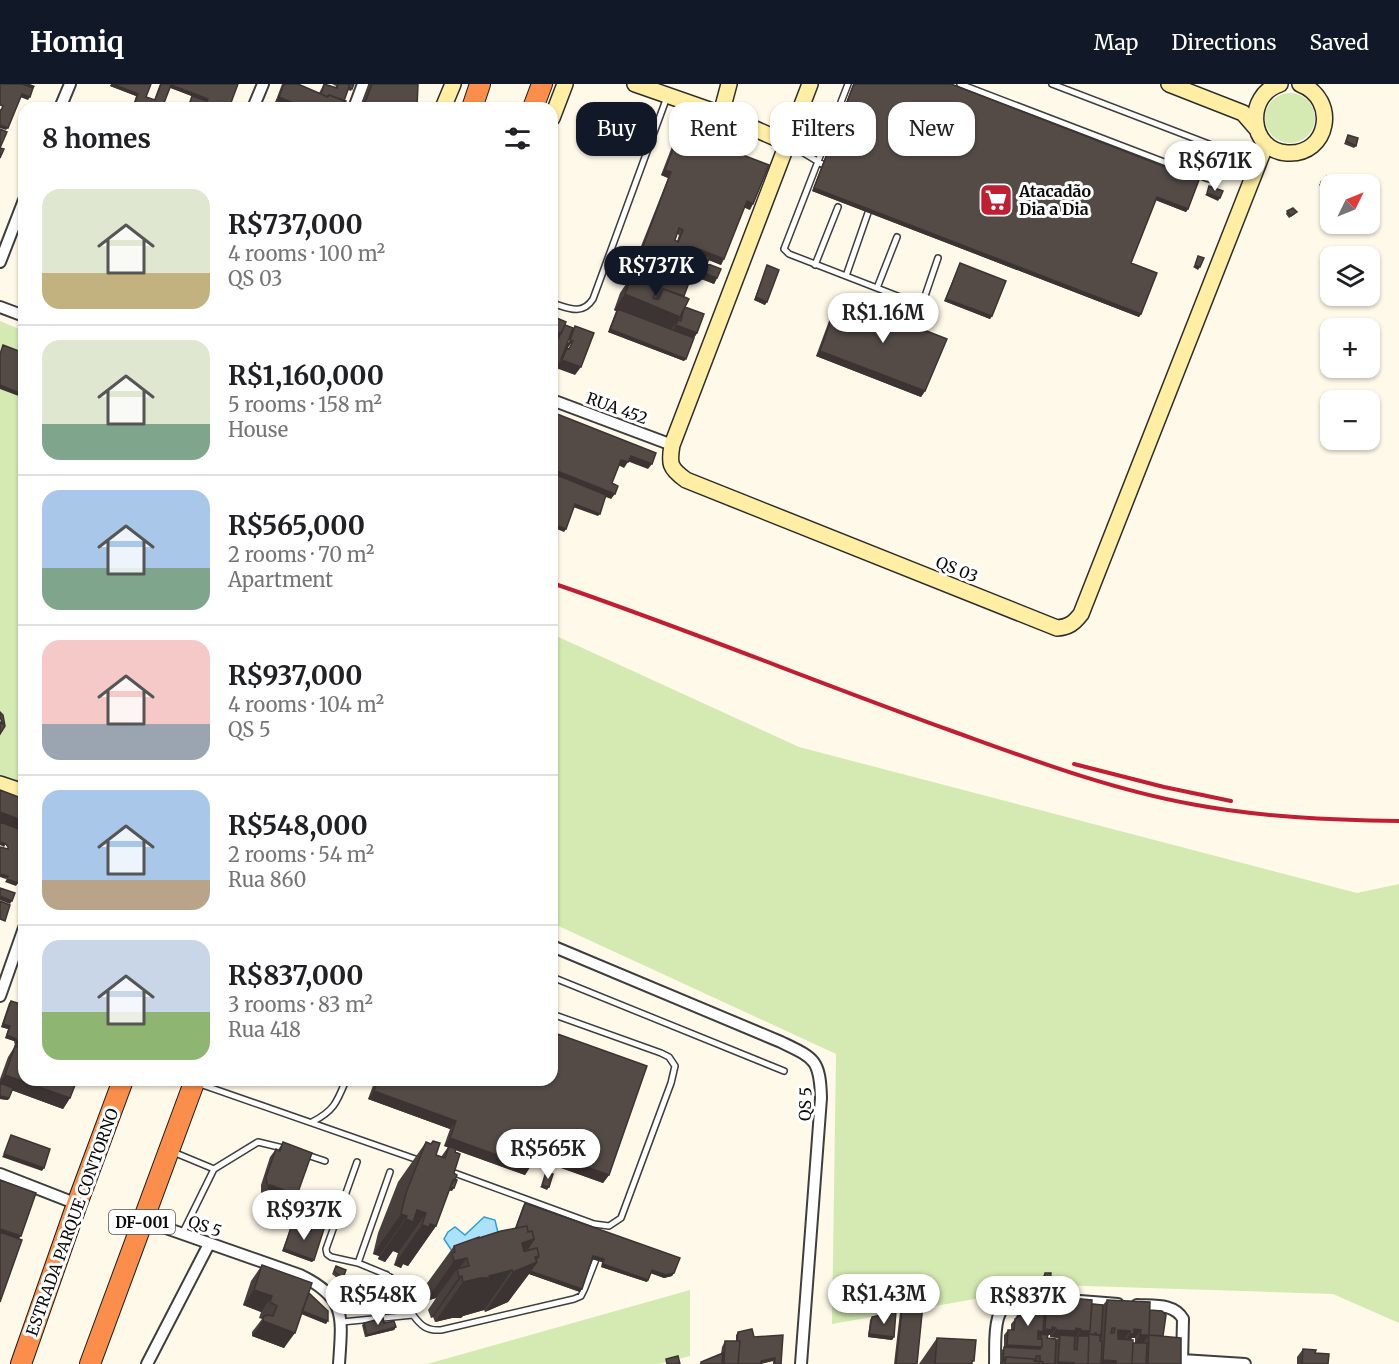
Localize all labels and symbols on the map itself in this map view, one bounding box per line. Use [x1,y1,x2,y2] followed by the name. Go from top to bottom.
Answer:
[1166,141,1264,192] pin: R$671K
[1320,174,1380,234] north arrow
[1018,181,1092,219] place label: Atacadão Dia a Dia
[978,182,1014,218] supermarket icon: Atacadão Dia a Dia
[607,246,705,297] pin: R$737K
[828,293,938,344] pin: R$1.16M
[584,388,650,428] street label: RUA 452
[933,552,981,586] street label: QS 03
[794,1087,816,1121] street label: QS 5
[21,1105,123,1339] street label: ESTRADA PARQUE CONTORNO
[499,1129,597,1180] pin: R$565K
[255,1190,353,1241] pin: R$937K
[109,1210,175,1234] road number: DF-001
[186,1211,224,1241] street label: QS 5
[829,1274,939,1325] pin: R$1.43M
[329,1275,427,1326] pin: R$548K
[979,1276,1077,1327] pin: R$837K

